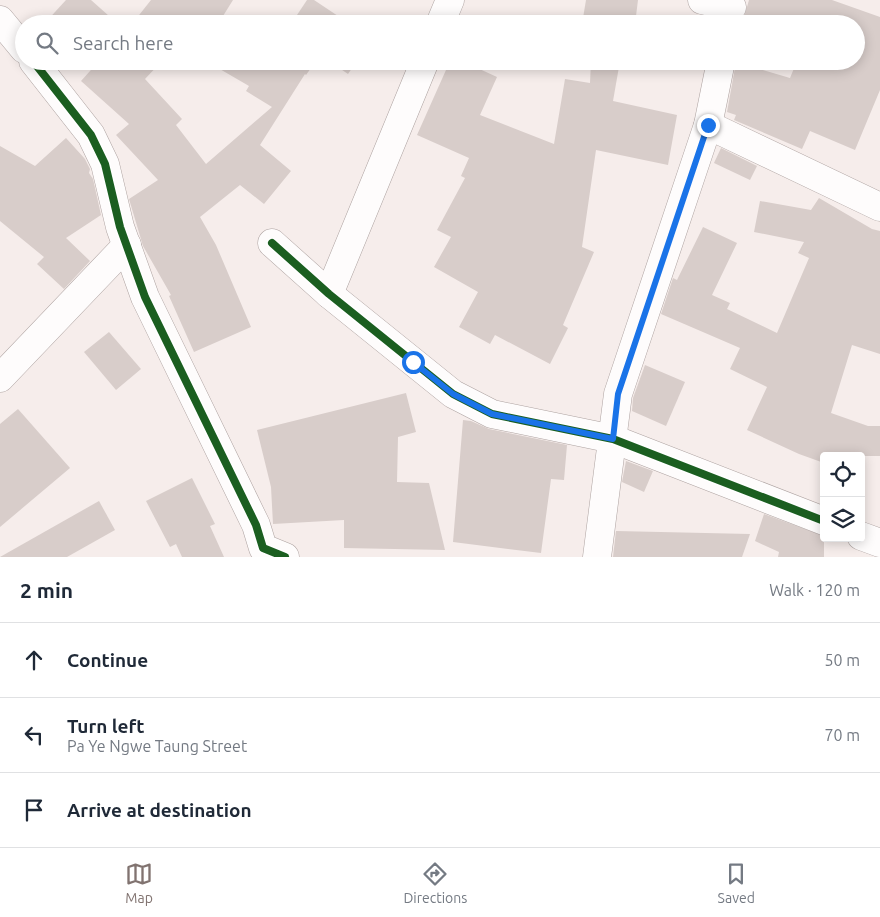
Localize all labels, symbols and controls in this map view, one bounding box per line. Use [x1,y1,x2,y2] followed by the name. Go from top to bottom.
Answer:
[15,15,865,70] search box
[33,29,61,57] icon: search
[73,32,173,54] text: Search here
[697,114,720,137] route end
[402,351,425,374] route start
[820,452,865,542] map controls
[820,452,865,497] button: locate
[820,497,865,542] button: layers
[20,578,73,602] text: 2 min
[769,581,860,599] text: Walk · 120 m
[20,646,48,674] icon: ahead
[67,649,148,671] text: Continue
[824,651,860,669] text: 50 m
[67,715,145,737] text: Turn left
[20,721,48,749] icon: left
[824,726,860,744] text: 70 m
[67,737,247,755] text: Pa Ye Ngwe Taung Street
[20,796,48,824] icon: arrive
[67,799,252,821] text: Arrive at destination
[125,860,153,906] tab: Map
[403,860,467,906] tab: Directions
[718,860,755,906] tab: Saved

